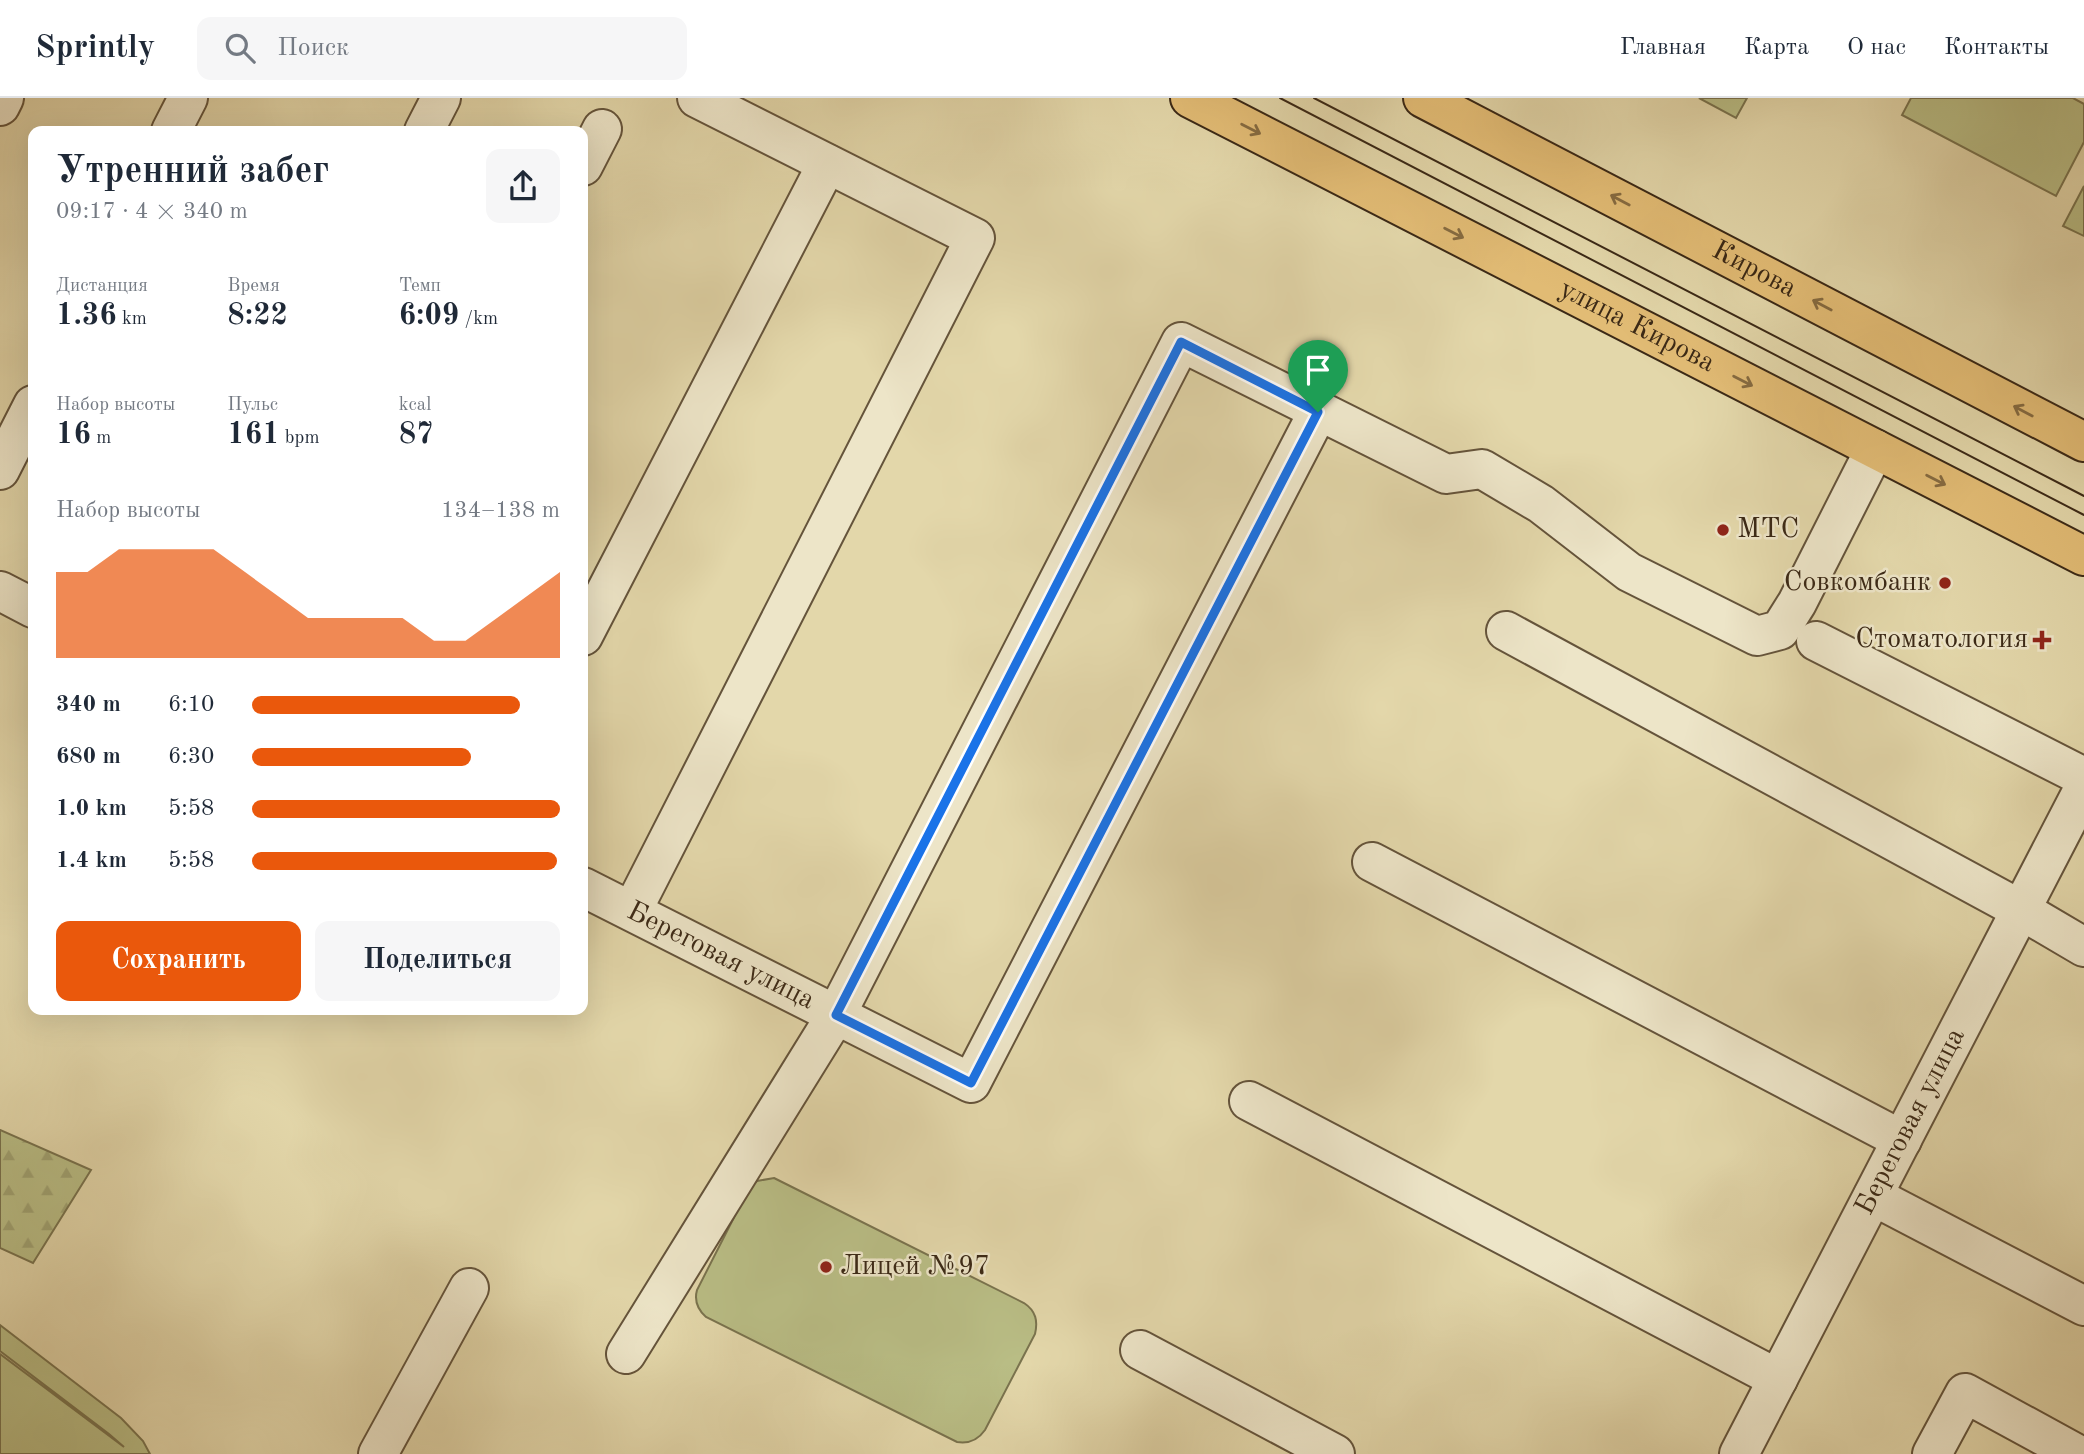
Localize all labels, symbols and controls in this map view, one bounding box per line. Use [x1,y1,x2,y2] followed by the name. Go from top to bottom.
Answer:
[197,17,687,80] search box
[221,29,259,67] icon: search
[35,32,155,65] text: Sprintly
[277,35,349,61] text: Поиск
[1620,36,1706,60] text: Главная
[1744,36,1809,60] text: Карта
[1847,36,1906,60] text: О нас
[1944,36,2049,60] text: Контакты
[1240,123,1261,137] one-way arrow
[486,149,560,223] button: share
[56,153,329,191] text: Утренний забег
[1610,193,1631,207] one-way arrow
[56,200,248,223] text: 09:17 · 4 × 340 m
[1443,226,1464,240] one-way arrow
[1707,237,1801,304] street label: Кирова
[1554,276,1719,378] street label: улица Кирова
[56,277,148,296] text: Дистанция
[227,277,280,296] text: Время
[399,277,441,296] text: Темп
[1812,298,1833,312] one-way arrow
[56,301,117,331] text: 1.36
[227,301,288,331] text: 8:22
[399,301,459,331] text: 6:09
[117,310,147,329] text: km
[459,310,498,329] text: /km
[1288,340,1348,412] pin
[1299,351,1337,389] icon: arrive
[1733,375,1753,389] one-way arrow
[56,396,175,415] text: Набор высоты
[227,396,278,415] text: Пульс
[399,396,431,415] text: kcal
[2014,403,2034,417] one-way arrow
[56,420,91,450] text: 16
[227,420,280,450] text: 161
[399,420,433,450] text: 87
[91,429,111,448] text: m
[280,429,320,448] text: bpm
[1925,473,1946,487] one-way arrow
[56,499,200,522] text: Набор высоты
[441,499,560,522] text: 134–138 m
[1737,516,1799,544] place label: МТС
[1715,522,1731,538] marker: МТС
[1784,569,1931,597] place label: Совкомбанк
[1937,575,1953,591] marker: Совкомбанк
[1855,626,2028,654] place label: Стоматология
[2034,632,2050,648] marker: Стоматология
[56,693,121,716] text: 340 m
[168,693,214,716] text: 6:10
[56,745,121,768] text: 680 m
[168,745,214,768] text: 6:30
[56,797,127,820] text: 1.0 km
[168,797,214,820] text: 5:58
[56,849,127,872] text: 1.4 km
[168,849,214,872] text: 5:58
[622,897,819,1015] street label: Береговая улица
[56,921,301,1001] button: Сохранить
[315,921,560,1001] button: Поделиться
[1851,1024,1971,1220] street label: Береговая улица
[840,1253,990,1281] place label: Лицей №97
[818,1259,834,1275] marker: Лицей №97

